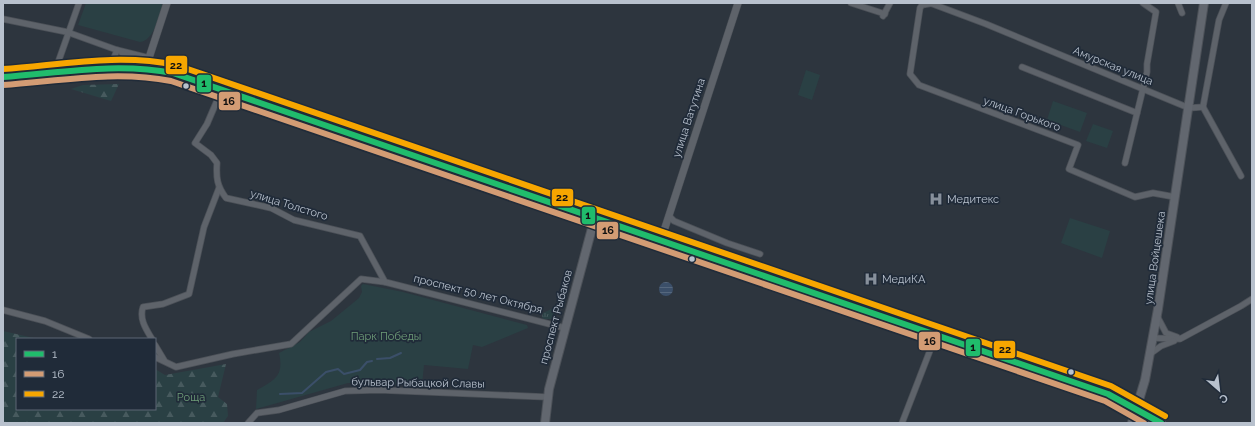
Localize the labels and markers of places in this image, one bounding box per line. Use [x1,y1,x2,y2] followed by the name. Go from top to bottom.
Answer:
[181,81,191,91] unlabelled marker
[928,191,944,207] hospital icon: Медитекс
[947,193,999,206] place label: Медитекс
[687,254,697,264] unlabelled marker
[863,271,879,287] hospital icon: МедиКА
[882,273,926,286] place label: МедиКА
[1066,367,1076,377] unlabelled marker

